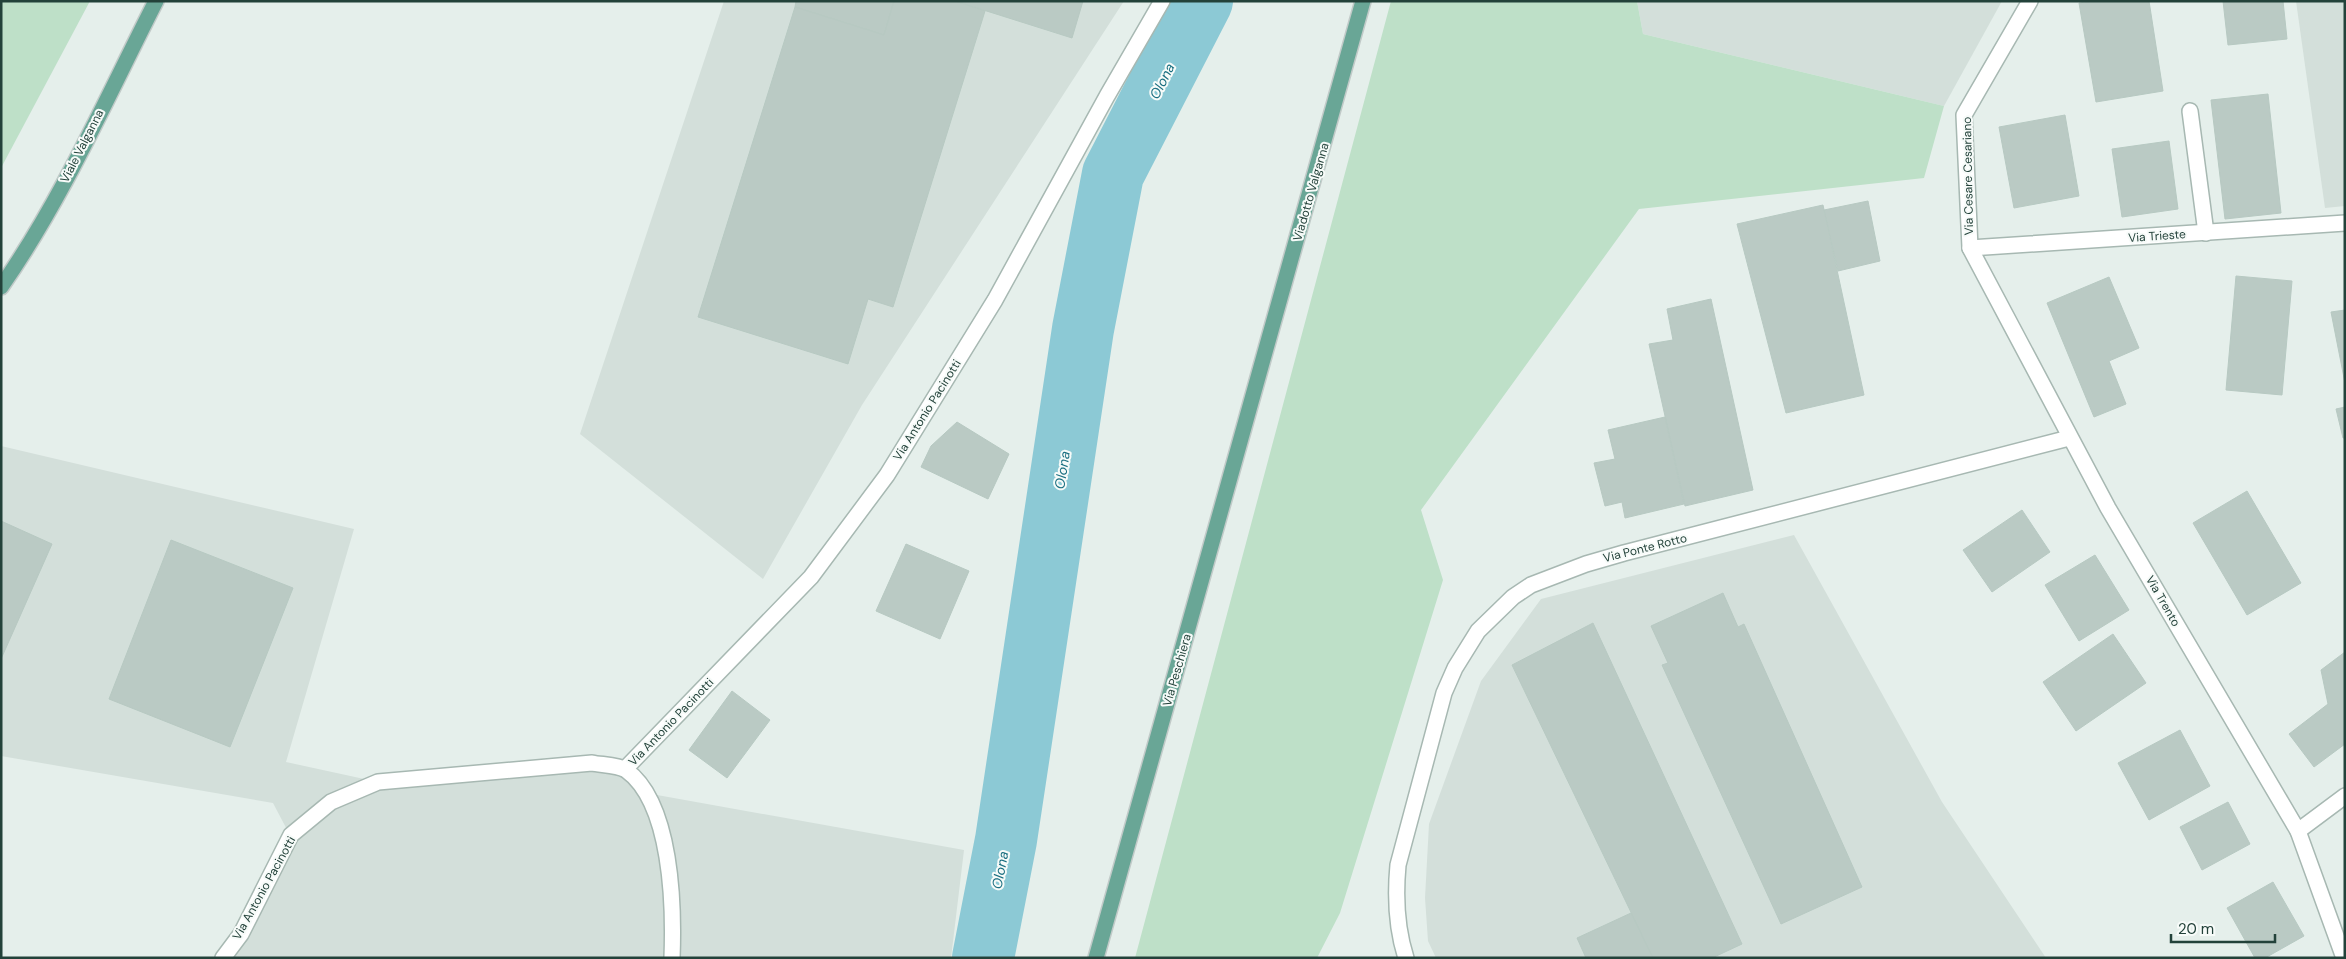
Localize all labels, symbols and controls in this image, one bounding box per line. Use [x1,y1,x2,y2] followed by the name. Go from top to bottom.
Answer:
[1145,60,1179,102] water label: Olona
[57,107,107,185] street label: Viale Valganna
[1959,117,1977,235] street label: Via Cesare Cesariano
[1289,141,1333,243] street label: Viadotto Valganna
[2128,226,2187,246] street label: Via Trieste
[889,356,965,464] street label: Via Antonio Pacinotti
[1050,449,1074,490] water label: Olona
[1601,530,1689,566] street label: Via Ponte Rotto
[2142,573,2184,629] street label: Via Trento
[1159,632,1195,708] street label: Via Peschiera
[625,675,717,769] street label: Via Antonio Pacinotti
[229,833,299,943] street label: Via Antonio Pacinotti
[988,849,1013,890] water label: Olona
[2171,912,2275,944] scale bar
[2178,919,2214,939] text: 20 m

